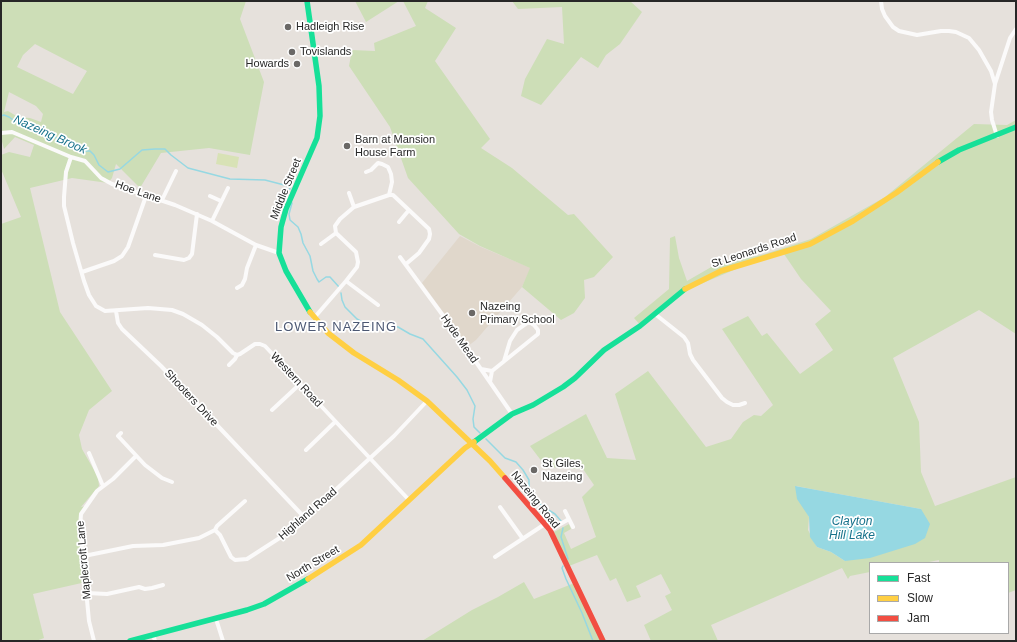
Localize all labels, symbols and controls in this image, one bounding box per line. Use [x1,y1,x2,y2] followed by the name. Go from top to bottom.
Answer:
[296,20,364,34] place label: Hadleigh Rise
[283,22,293,32] marker: Hadleigh Rise
[300,45,351,59] place label: Tovislands
[287,47,297,57] marker: Tovislands
[246,57,289,71] place label: Howards
[292,59,302,69] marker: Howards
[11,112,89,158] water label: Nazeing Brook
[355,133,435,159] place label: Barn at Mansion House Farm
[342,141,352,151] marker: Barn at Mansion House Farm
[268,156,304,222] street label: Middle Street
[113,178,163,206] street label: Hoe Lane
[710,231,798,271] street label: St Leonards Road
[480,300,555,326] place label: Nazeing Primary School
[467,308,477,318] marker: Nazeing Primary School
[437,312,481,366] street label: Hyde Mead
[275,319,397,335] district label: LOWER NAZEING
[267,350,325,410] street label: Western Road
[161,367,221,429] street label: Shooters Drive
[542,457,584,483] place label: St Giles, Nazeing
[529,465,539,475] marker: St Giles, Nazeing
[508,469,562,531] street label: Nazeing Road
[276,485,340,543] street label: Highland Road
[829,515,875,543] water label: Clayton Hill Lake
[74,520,94,600] street label: Maplecroft Lane
[284,543,342,585] street label: North Street
[869,562,1009,634] legend
[907,571,930,585] text: Fast
[907,591,933,605] text: Slow
[907,611,930,625] text: Jam

